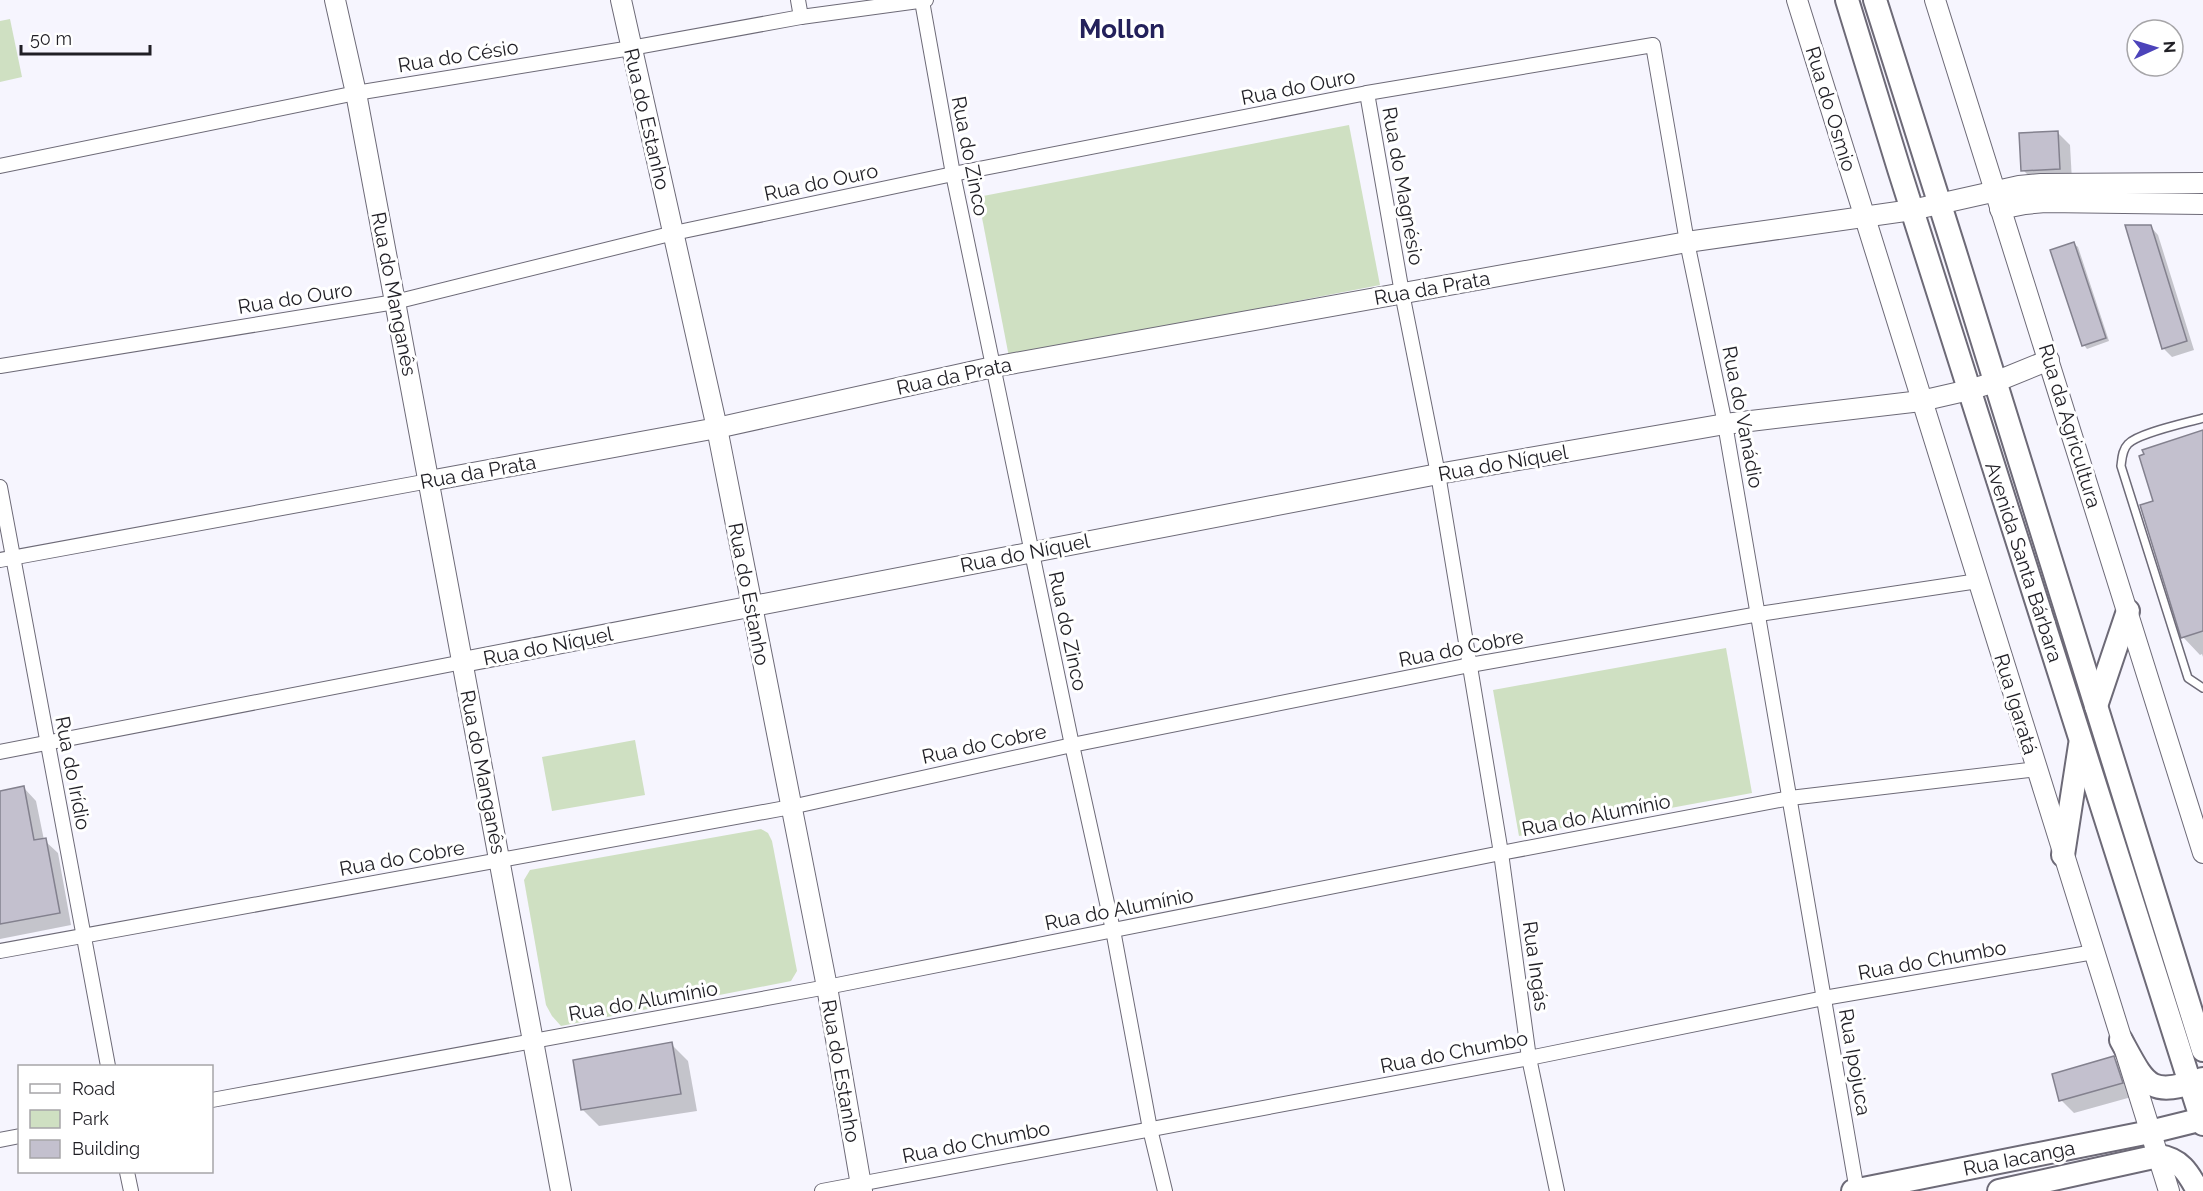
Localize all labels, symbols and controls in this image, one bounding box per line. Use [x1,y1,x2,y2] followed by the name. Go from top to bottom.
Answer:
[1079,14,1165,44] district label: Mollon
[21,18,150,56] scale bar
[2125,18,2185,78] north arrow
[30,28,72,49] text: 50 m
[396,35,520,77] street label: Rua do Césio
[2160,40,2179,54] text: N
[1801,44,1861,175] street label: Rua do Osmio
[619,46,675,192] street label: Rua do Estanho
[1239,64,1357,110] street label: Rua do Ouro
[947,94,993,218] street label: Rua do Zinco
[1377,105,1429,267] street label: Rua do Magnésio
[762,158,880,206] street label: Rua do Ouro
[366,210,422,378] street label: Rua do Manganês
[1372,266,1492,310] street label: Rua da Prata
[236,277,354,319] street label: Rua do Ouro
[2034,341,2106,511] street label: Rua da Agricultura
[1717,344,1769,490] street label: Rua do Vanádio
[894,352,1014,400] street label: Rua da Prata
[1436,440,1570,486] street label: Rua do Níquel
[418,450,538,494] street label: Rua da Prata
[1980,459,2068,665] street label: Avenida Santa Bárbara
[723,521,775,667] street label: Rua do Estanho
[958,529,1092,577] street label: Rua do Níquel
[1044,569,1092,693] street label: Rua do Zinco
[481,622,615,670] street label: Rua do Níquel
[1397,624,1526,672] street label: Rua do Cobre
[1989,651,2043,757] street label: Rua Igaratá
[455,688,511,856] street label: Rua do Manganês
[50,714,96,832] street label: Rua do Irídio
[920,719,1049,769] street label: Rua do Cobre
[1520,789,1673,841] street label: Rua do Alumínio
[338,835,467,881] street label: Rua do Cobre
[1043,883,1196,935] street label: Rua do Alumínio
[1518,920,1554,1012] street label: Rua Ingás
[1856,935,2008,985] street label: Rua do Chumbo
[567,976,720,1026] street label: Rua do Alumínio
[817,998,865,1145] street label: Rua do Estanho
[1834,1007,1876,1117] street label: Rua Ipojuca
[1378,1026,1530,1078] street label: Rua do Chumbo
[18,1065,213,1173] legend
[72,1078,115,1099] text: Road
[72,1108,109,1129] text: Park
[900,1116,1052,1168] street label: Rua do Chumbo
[1961,1135,2077,1181] street label: Rua Iacanga
[72,1138,140,1159] text: Building

